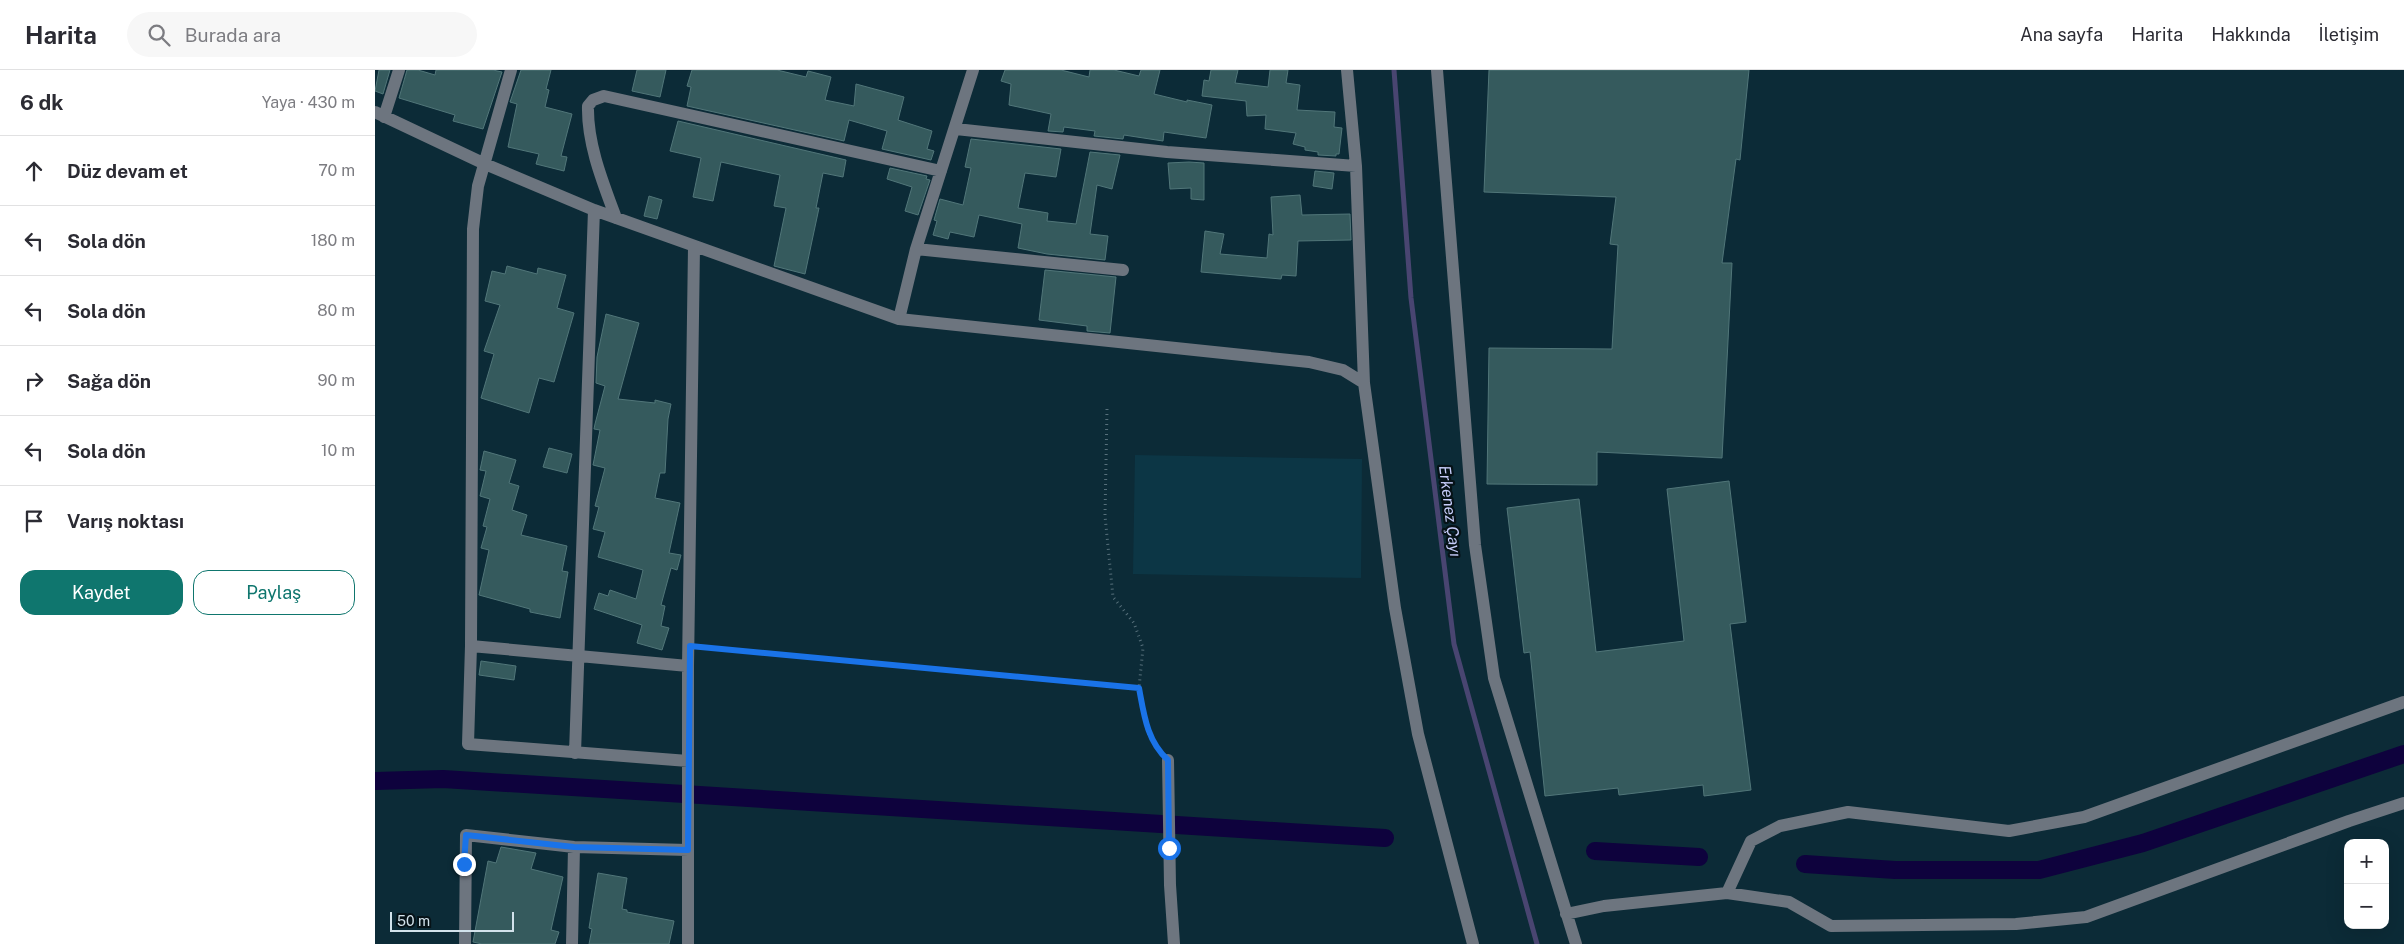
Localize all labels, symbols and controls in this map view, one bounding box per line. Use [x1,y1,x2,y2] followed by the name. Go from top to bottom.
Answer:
[127,12,477,57] search box
[25,21,97,49] text: Harita
[145,21,173,49] icon: search
[185,24,281,46] text: Burada ara
[2020,24,2103,45] text: Ana sayfa
[2131,24,2183,45] text: Harita
[2211,24,2291,45] text: Hakkında
[2319,24,2379,45] text: İletişim
[20,90,64,115] text: 6 dk
[262,93,355,112] text: Yaya · 430 m
[20,157,48,185] icon: ahead
[67,160,188,182] text: Düz devam et
[318,161,355,180] text: 70 m
[20,227,48,255] icon: left
[67,230,146,252] text: Sola dön
[311,231,355,250] text: 180 m
[20,297,48,325] icon: left
[67,300,146,322] text: Sola dön
[317,301,355,320] text: 80 m
[20,367,48,395] icon: right
[67,370,151,392] text: Sağa dön
[318,371,355,390] text: 90 m
[20,437,48,465] icon: left
[67,440,146,462] text: Sola dön
[321,441,355,460] text: 10 m
[1435,464,1465,558] water label: Erkenez Çayı
[20,507,48,535] icon: arrive
[67,510,184,532] text: Varış noktası
[20,570,183,615] button: Kaydet
[193,570,355,615] button: Paylaş
[1158,837,1181,860] route start
[2344,839,2389,929] map controls
[2344,839,2389,884] button: +
[453,853,476,876] route end
[2344,884,2389,929] button: −
[390,909,514,932] scale bar
[397,913,430,929] text: 50 m

